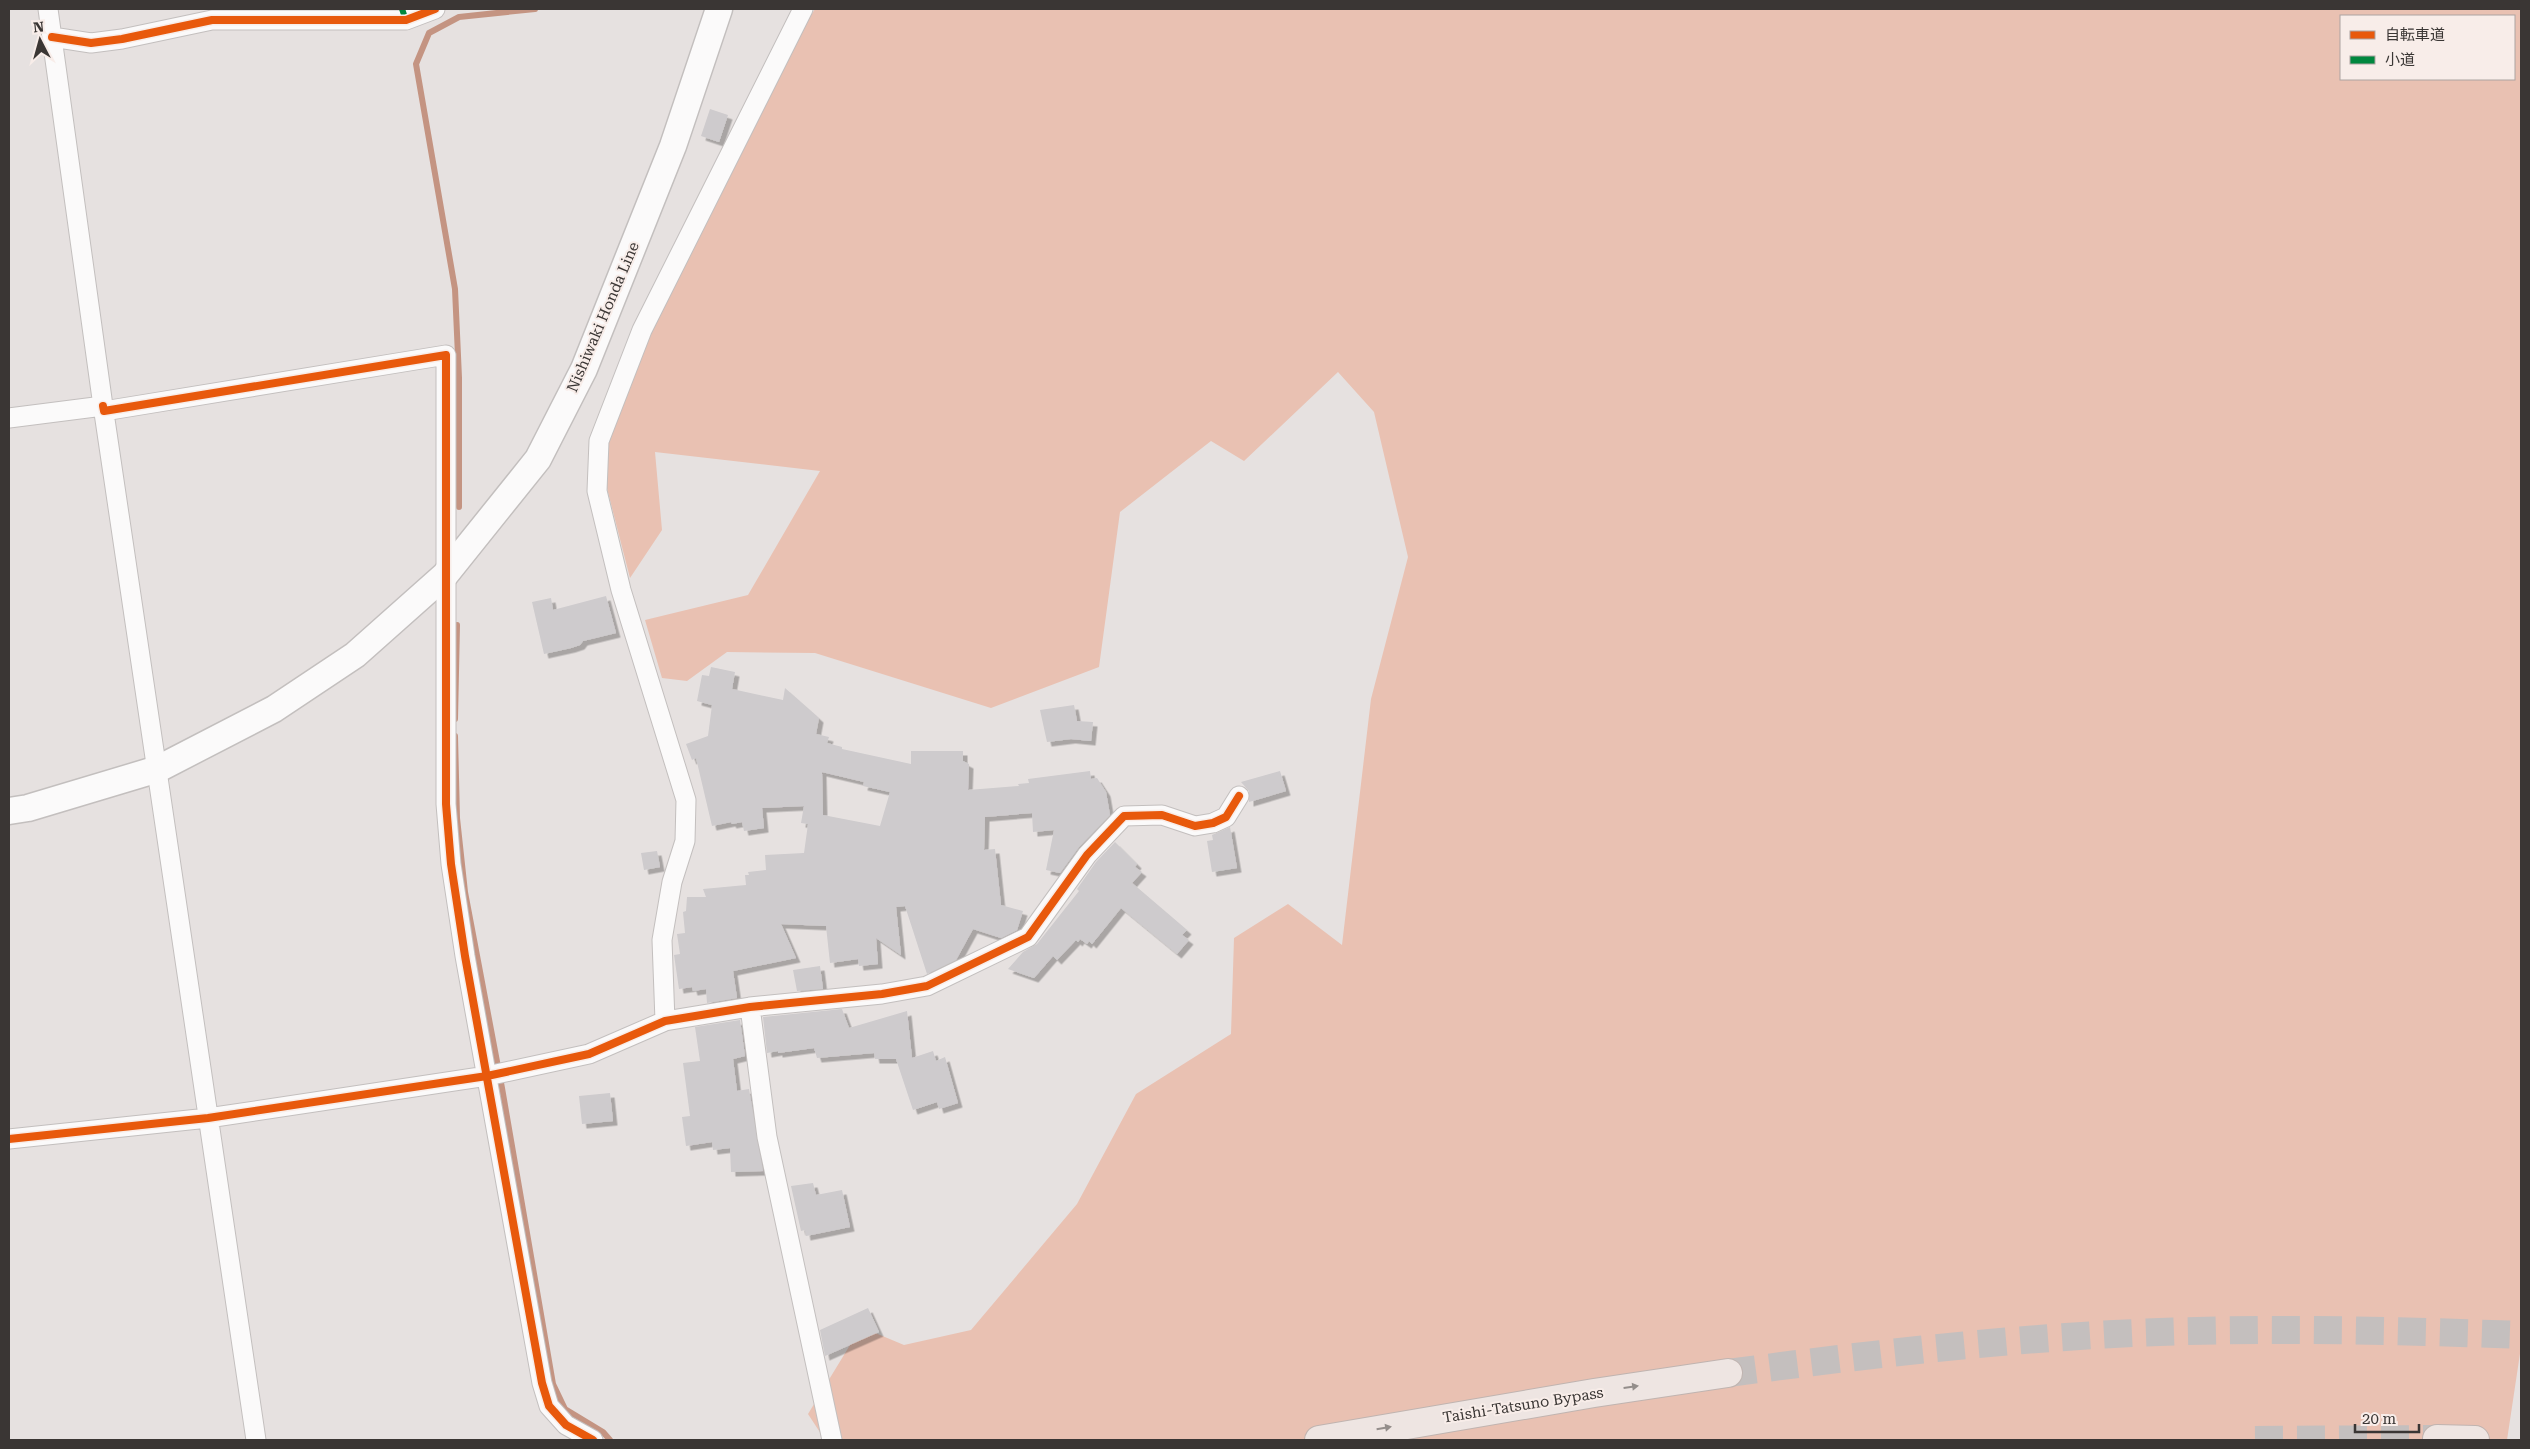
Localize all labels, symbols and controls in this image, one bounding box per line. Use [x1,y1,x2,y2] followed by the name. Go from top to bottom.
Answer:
[15,15,65,65] north arrow
[2340,15,2515,80] legend
[32,19,45,36] text: N
[2385,26,2445,44] text: 自転車道
[2385,51,2415,69] text: 小道
[563,239,643,395] street label: Nishiwaki Honda Line
[1441,1383,1605,1427] street label: Taishi-Tatsuno Bypass
[1623,1383,1639,1391] one-way arrow
[2355,1402,2419,1434] scale bar
[2362,1410,2397,1428] text: 20 m
[1377,1424,1393,1432] one-way arrow

